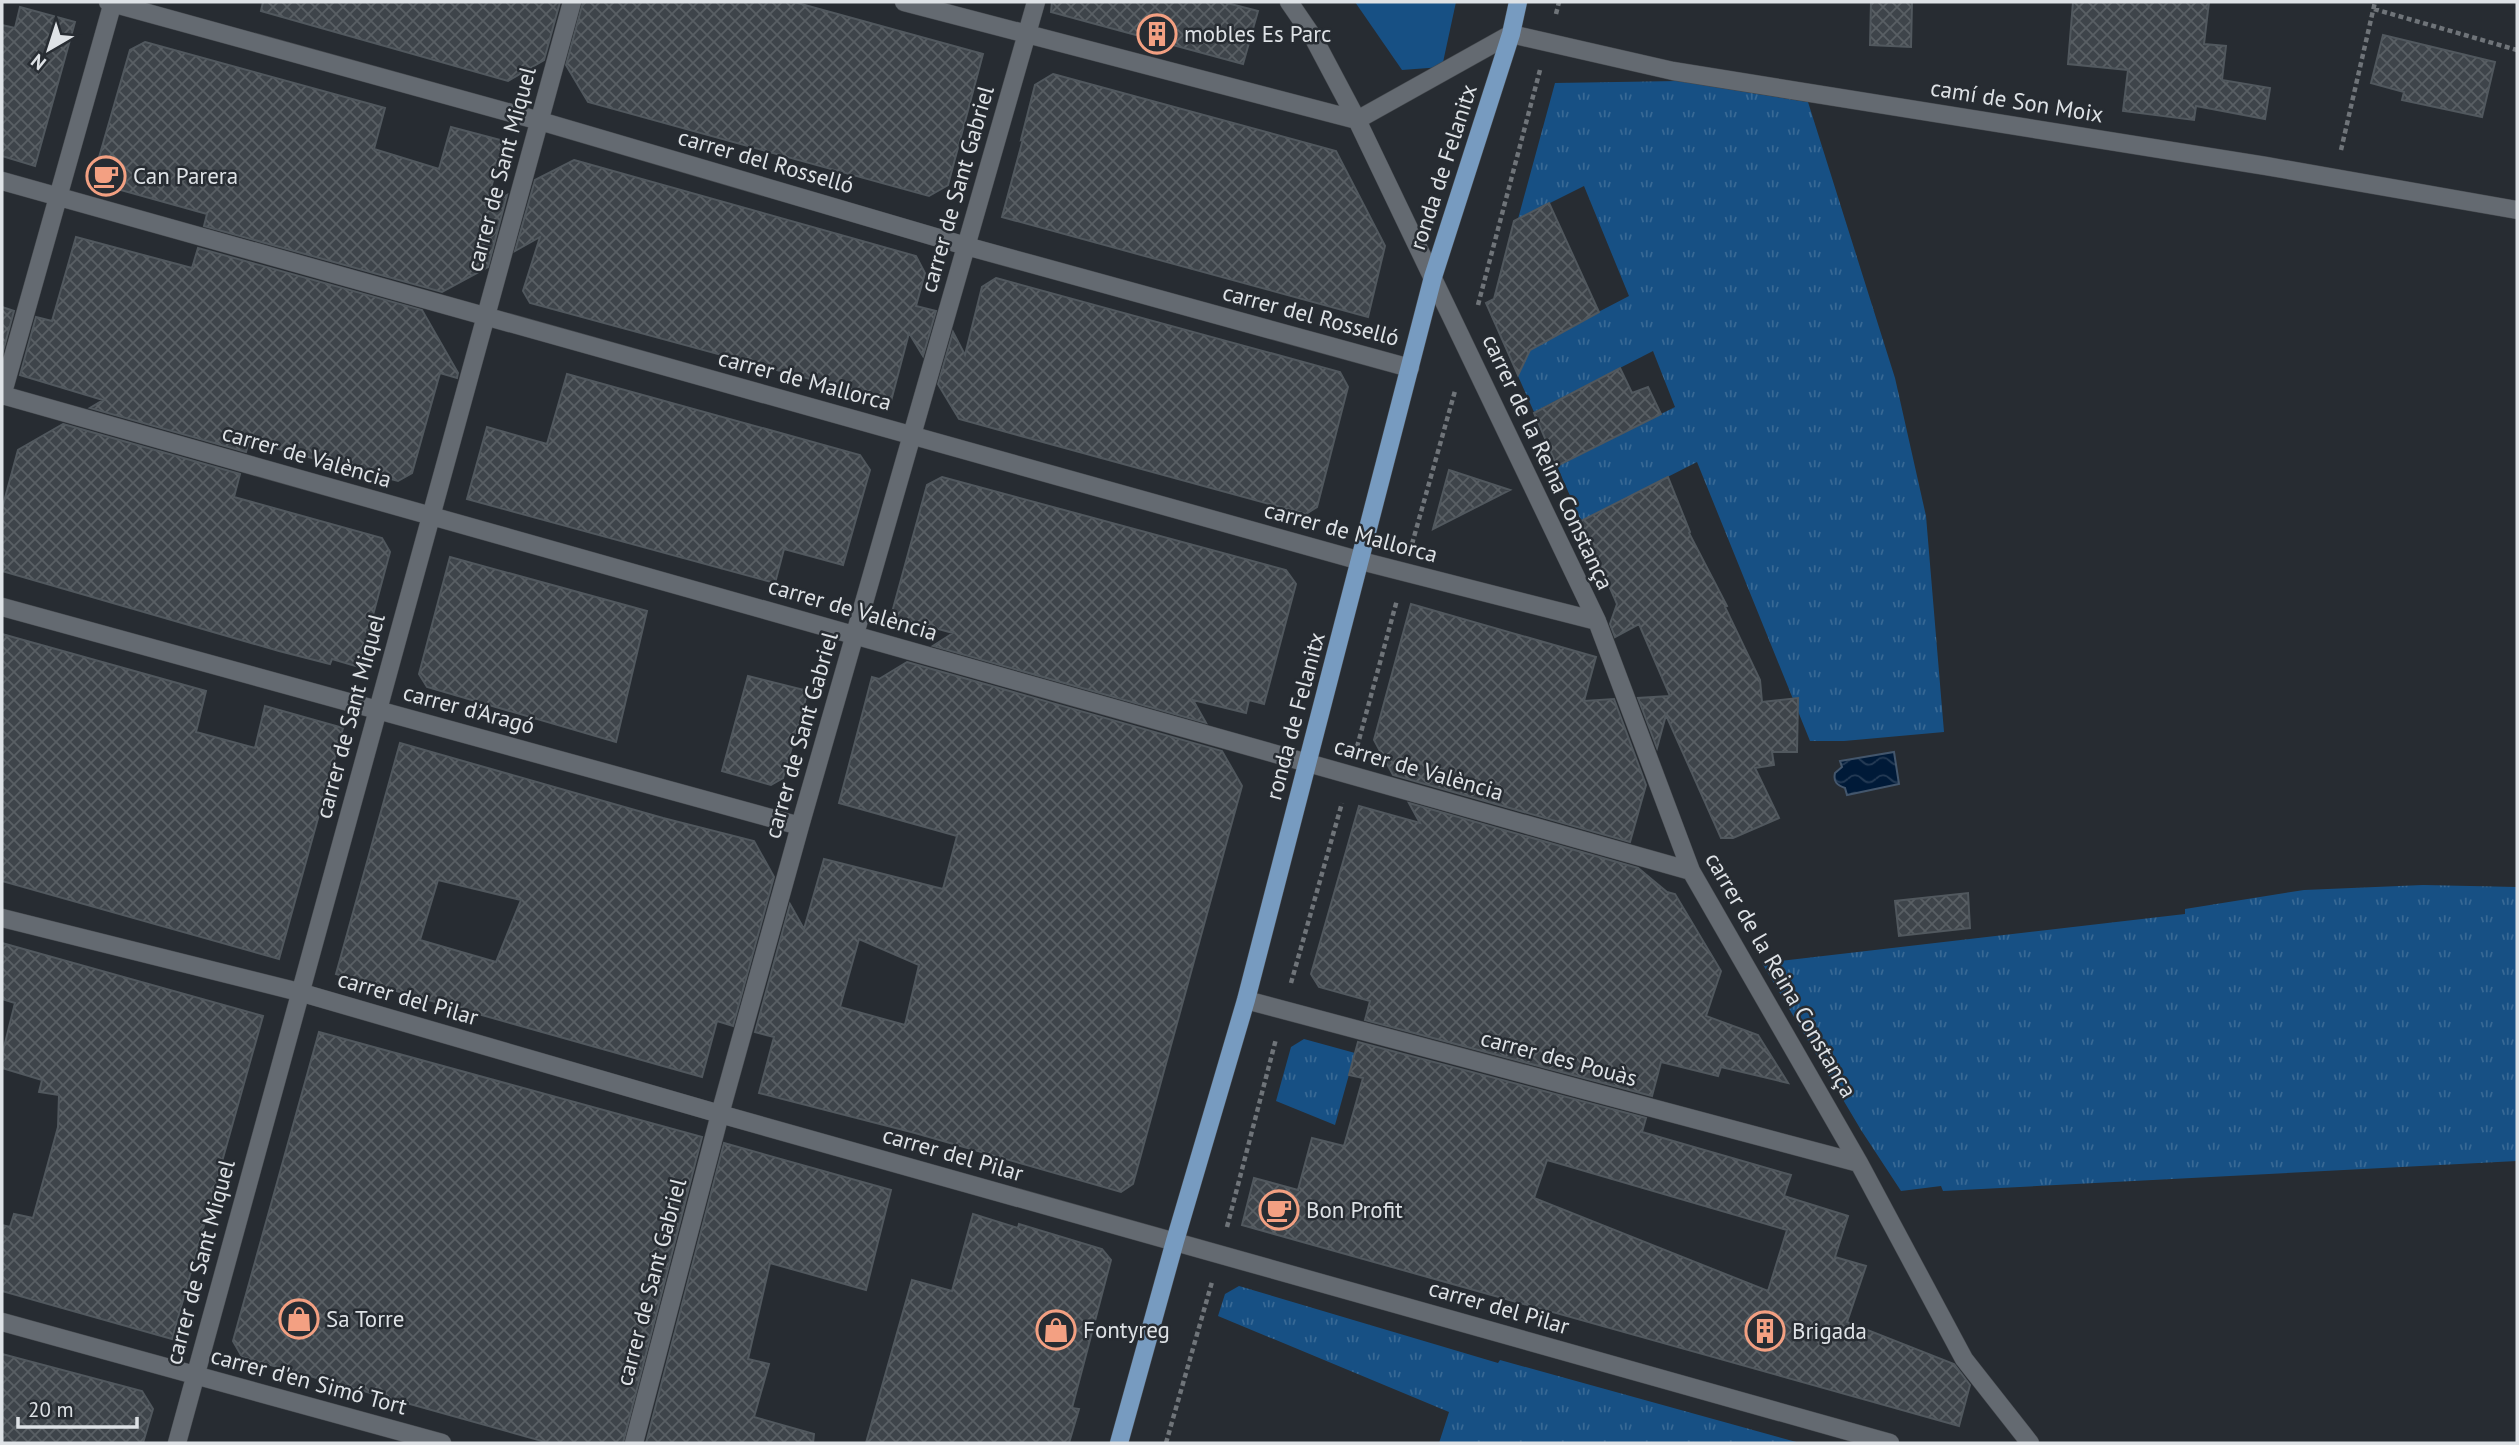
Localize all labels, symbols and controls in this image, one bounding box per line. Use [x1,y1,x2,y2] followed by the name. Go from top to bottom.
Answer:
[1136,13,1178,55] building icon: mobles Es Parc
[14,14,84,84] north arrow
[1184,19,1331,48] place label: mobles Es Parc
[26,49,51,75] text: N
[459,63,542,274] street label: carrer de Sant Miquel
[1929,73,2106,129] street label: camí de Son Moix
[1402,80,1483,253] street label: ronda de Felanitx
[913,82,1000,296] street label: carrer de Sant Gabriel
[675,122,857,199] street label: carrer del Rosselló
[85,155,127,197] cafe icon: Can Parera
[133,161,238,190] place label: Can Parera
[1220,277,1403,352] street label: carrer del Rosselló
[1476,329,1620,594] street label: carrer de la Reina Constança
[715,342,895,417] street label: carrer de Mallorca
[219,417,395,494] street label: carrer de València
[1261,494,1441,569] street label: carrer de Mallorca
[765,570,941,647] street label: carrer de València
[308,610,391,821] street label: carrer de Sant Miquel
[757,628,844,842] street label: carrer de Sant Gabriel
[1258,629,1331,803] street label: ronda de Felanitx
[400,677,538,740] street label: carrer d'Aragó
[1331,730,1507,807] street label: carrer de València
[1699,847,1864,1103] street label: carrer de la Reina Constança
[334,964,482,1031] street label: carrer del Pilar
[1478,1023,1641,1092] street label: carrer des Pouàs
[879,1120,1027,1187] street label: carrer del Pilar
[158,1156,241,1367] street label: carrer de Sant Miquel
[609,1175,692,1389] street label: carrer de Sant Gabriel
[1258,1189,1300,1231] cafe icon: Bon Profit
[1306,1195,1403,1224] place label: Bon Profit
[1425,1273,1573,1340] street label: carrer del Pilar
[278,1298,320,1340] shop icon: Sa Torre
[326,1304,405,1333] place label: Sa Torre
[1035,1309,1077,1351] shop icon: Fontyreg
[1744,1310,1786,1352] building icon: Brigada
[1083,1315,1170,1344] place label: Fontyreg
[1792,1316,1867,1345] place label: Brigada
[208,1340,411,1421] street label: carrer d'en Simó Tort
[18,1386,136,1430] scale bar
[28,1396,74,1423] text: 20 m

